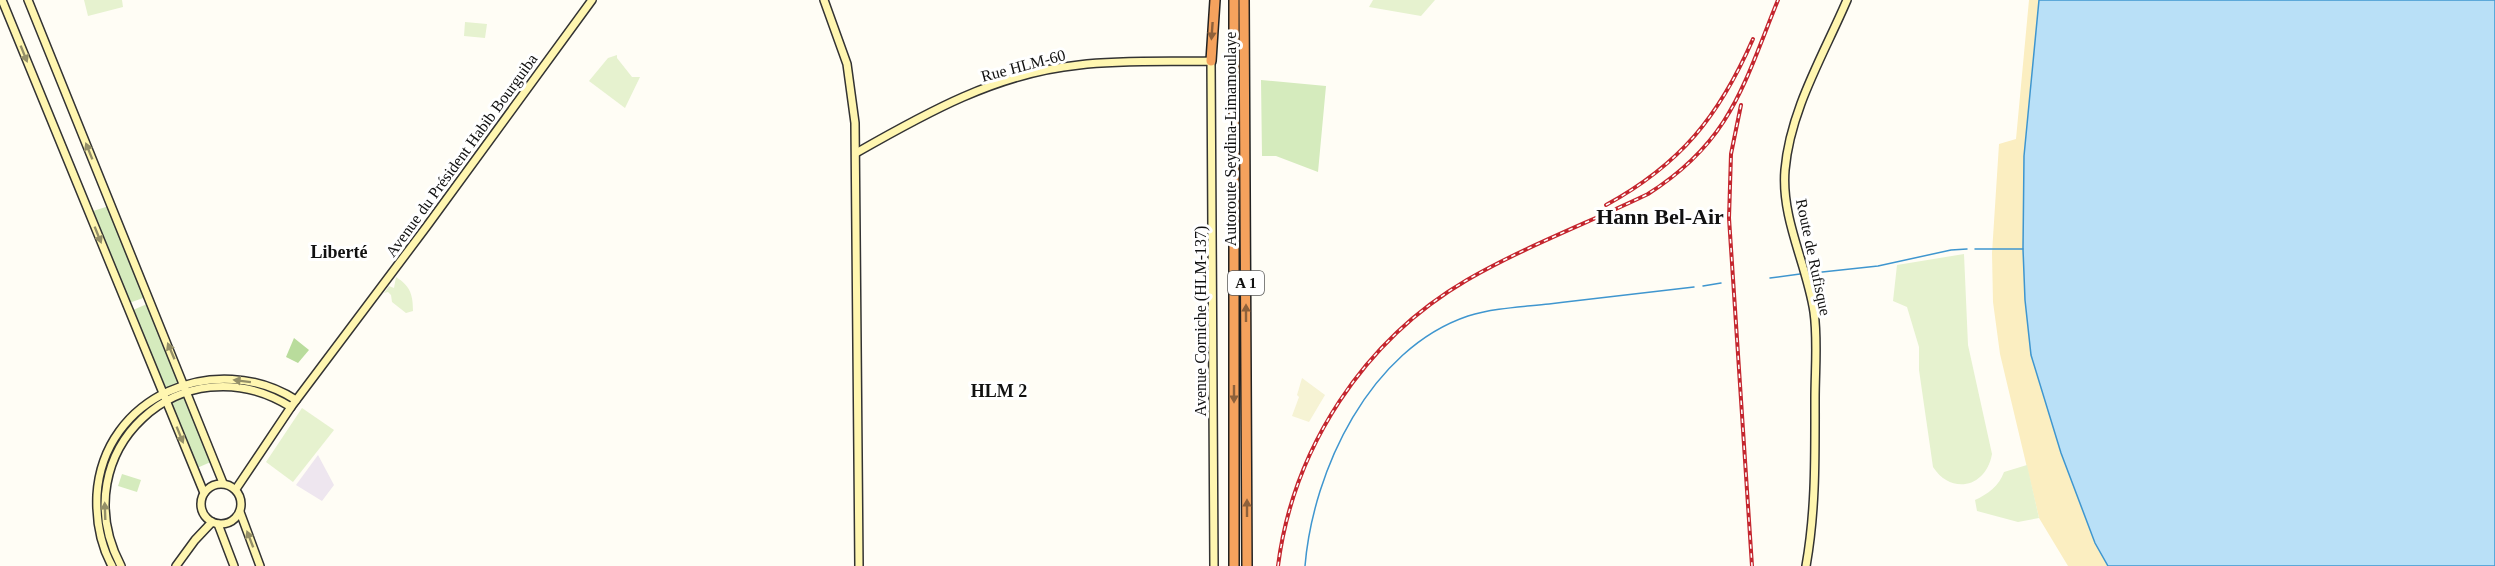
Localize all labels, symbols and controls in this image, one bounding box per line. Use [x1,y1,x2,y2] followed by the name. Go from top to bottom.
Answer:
[1207,21,1217,40] one-way arrow
[1222,32,1240,246] street label: Autoroute Seydina-Limamoulaye
[20,45,29,63] one-way arrow
[979,46,1067,85] street label: Rue HLM-60
[382,51,542,261] street label: Avenue du Président Habib Bourguiba
[84,142,93,160] one-way arrow
[1792,197,1834,317] street label: Route de Rufisque
[1596,204,1724,229] district label: Hann Bel-Air
[93,226,103,244] one-way arrow
[1192,226,1210,416] street label: Avenue Corniche (HLM-137)
[311,242,367,262] district label: Liberté
[1228,271,1264,295] road number: A 1
[1241,303,1251,322] one-way arrow
[166,342,175,360] one-way arrow
[232,376,251,385] one-way arrow
[971,381,1027,401] district label: HLM 2
[1229,385,1239,404] one-way arrow
[175,426,185,444] one-way arrow
[1242,498,1252,517] one-way arrow
[100,501,110,520] one-way arrow
[244,530,254,548] one-way arrow

